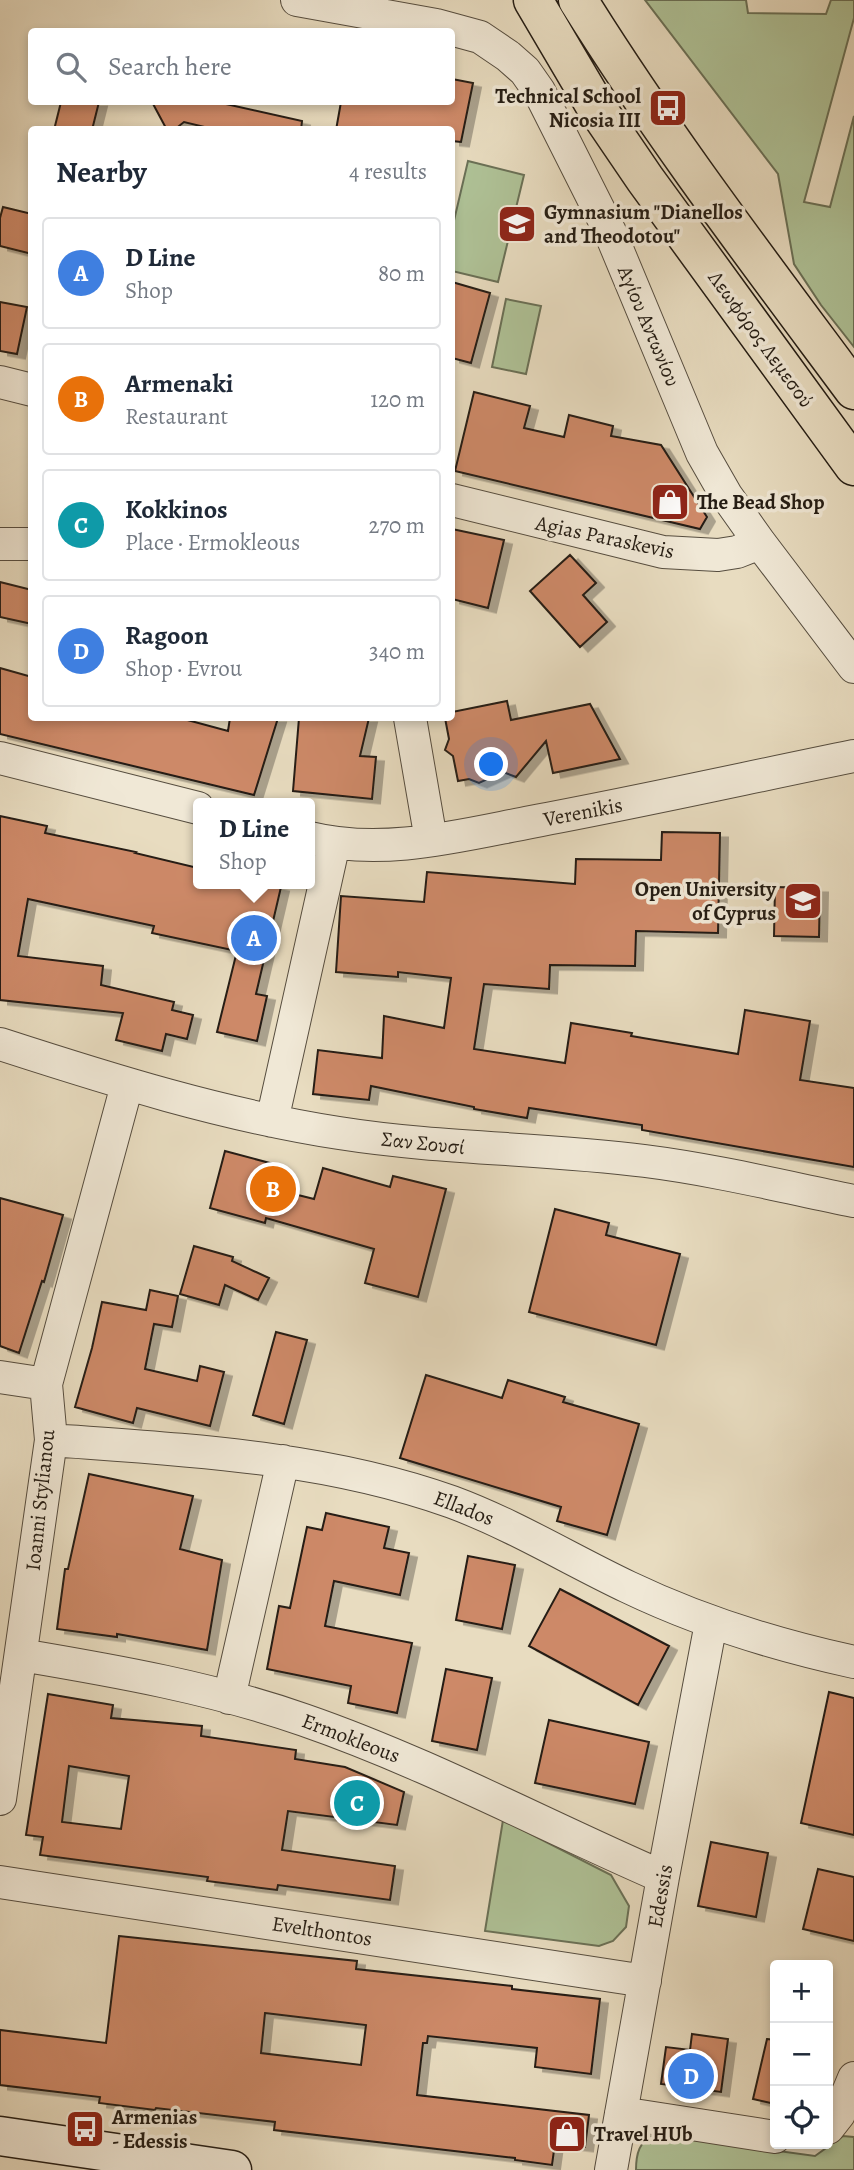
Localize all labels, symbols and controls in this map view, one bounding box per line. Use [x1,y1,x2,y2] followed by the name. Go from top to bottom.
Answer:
[28,28,455,105] search box
[52,48,90,86] icon: search
[108,49,232,84] text: Search here
[495,82,641,134] place label: Technical School Nicosia III
[647,87,689,129] bus stop icon: Technical School Nicosia III
[56,152,147,192] text: Nearby
[349,156,427,187] text: 4 results
[544,198,743,250] place label: Gymnasium "Dianellos and Theodotou"
[496,203,538,245] school or university icon: Gymnasium "Dianellos and Theodotou"
[125,240,196,275] text: D Line
[74,258,88,289] text: A
[378,258,425,289] text: 80 m
[611,260,687,391] street label: Αγίου Αντωνίου
[701,264,820,413] street label: Λεωφόρος Λεμεσού
[125,275,173,306] text: Shop
[125,366,233,401] text: Armenaki
[74,384,88,415] text: B
[370,384,425,415] text: 120 m
[125,401,228,432] text: Restaurant
[649,481,691,523] shop icon: The Bead Shop
[697,488,824,516] place label: The Bead Shop
[125,492,228,527] text: Kokkinos
[532,508,677,565] street label: Agias Paraskevis
[74,510,88,541] text: C
[368,510,425,541] text: 270 m
[125,527,300,558] text: Place · Ermokleous
[125,618,209,653] text: Ragoon
[73,636,89,667] text: D
[369,636,425,667] text: 340 m
[125,653,242,684] text: Shop · Evrou
[474,747,508,781] your location
[540,791,625,834] street label: Verenikis
[193,798,315,889] popup
[219,811,289,846] text: D Line
[219,846,267,877] text: Shop
[635,875,777,927] place label: Open University of Cyprus
[782,880,824,922] school or university icon: Open University of Cyprus
[231,912,277,964] pin: A
[380,1125,466,1161] street label: Σαν Σουσί
[250,1163,296,1215] pin: B
[19,1427,61,1572] street label: Ioanni Stylianou
[430,1484,498,1532] street label: Ellados
[298,1706,404,1770] street label: Ermokleous
[334,1777,380,1829] pin: C
[641,1862,679,1930] street label: Edessis
[270,1909,374,1953] street label: Evelthontos
[770,1960,833,2149] map controls
[770,1960,833,2023] button: +
[770,2023,833,2086] button: −
[668,2050,714,2102] pin: D
[770,2086,833,2149] button: locate
[111,2103,197,2155] place label: Armenias - Edessis
[64,2108,106,2150] bus stop icon: Armenias - Edessis
[546,2113,588,2155] shop icon: Travel HUb
[594,2120,693,2148] place label: Travel HUb

